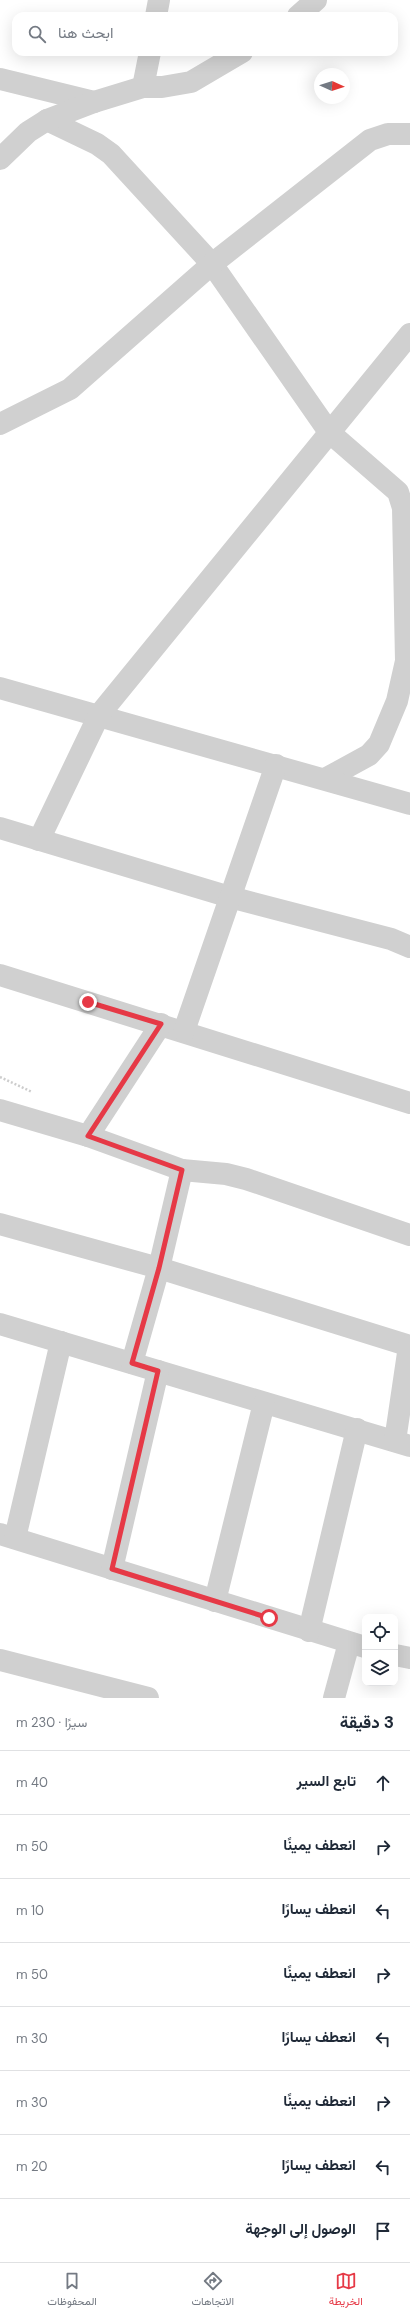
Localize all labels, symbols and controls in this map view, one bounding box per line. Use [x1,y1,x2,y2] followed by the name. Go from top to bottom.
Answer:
[12,12,398,56] search box
[26,23,48,45] icon: search
[58,23,113,43] text: ابحث هنا
[314,68,350,104] north arrow
[79,993,97,1011] route end
[260,1609,278,1627] route start
[362,1614,398,1686] map controls
[362,1614,398,1650] button: locate
[362,1650,398,1686] button: layers
[340,1711,394,1733] text: 3 دقيقة
[16,1714,87,1731] text: سيرًا · 230 m
[297,1771,356,1791] text: تابع السير
[372,1772,394,1794] icon: ahead
[16,1774,48,1791] text: 40 m
[283,1835,356,1855] text: انعطف يمينًا
[372,1836,394,1858] icon: right
[16,1838,48,1855] text: 50 m
[281,1899,356,1919] text: انعطف يسارًا
[372,1900,394,1922] icon: left
[16,1902,44,1919] text: 10 m
[283,1963,356,1983] text: انعطف يمينًا
[372,1964,394,1986] icon: right
[16,1966,48,1983] text: 50 m
[281,2027,356,2047] text: انعطف يسارًا
[372,2028,394,2050] icon: left
[16,2030,48,2047] text: 30 m
[283,2091,356,2111] text: انعطف يمينًا
[372,2092,394,2114] icon: right
[16,2094,48,2111] text: 30 m
[281,2155,356,2175] text: انعطف يسارًا
[372,2156,394,2178] icon: left
[16,2158,47,2175] text: 20 m
[245,2219,356,2239] text: الوصول إلى الوجهة
[372,2220,394,2242] icon: arrive
[47,2270,97,2311] tab: المحفوظات
[191,2270,234,2311] tab: الاتجاهات
[329,2270,363,2311] tab: الخريطة

